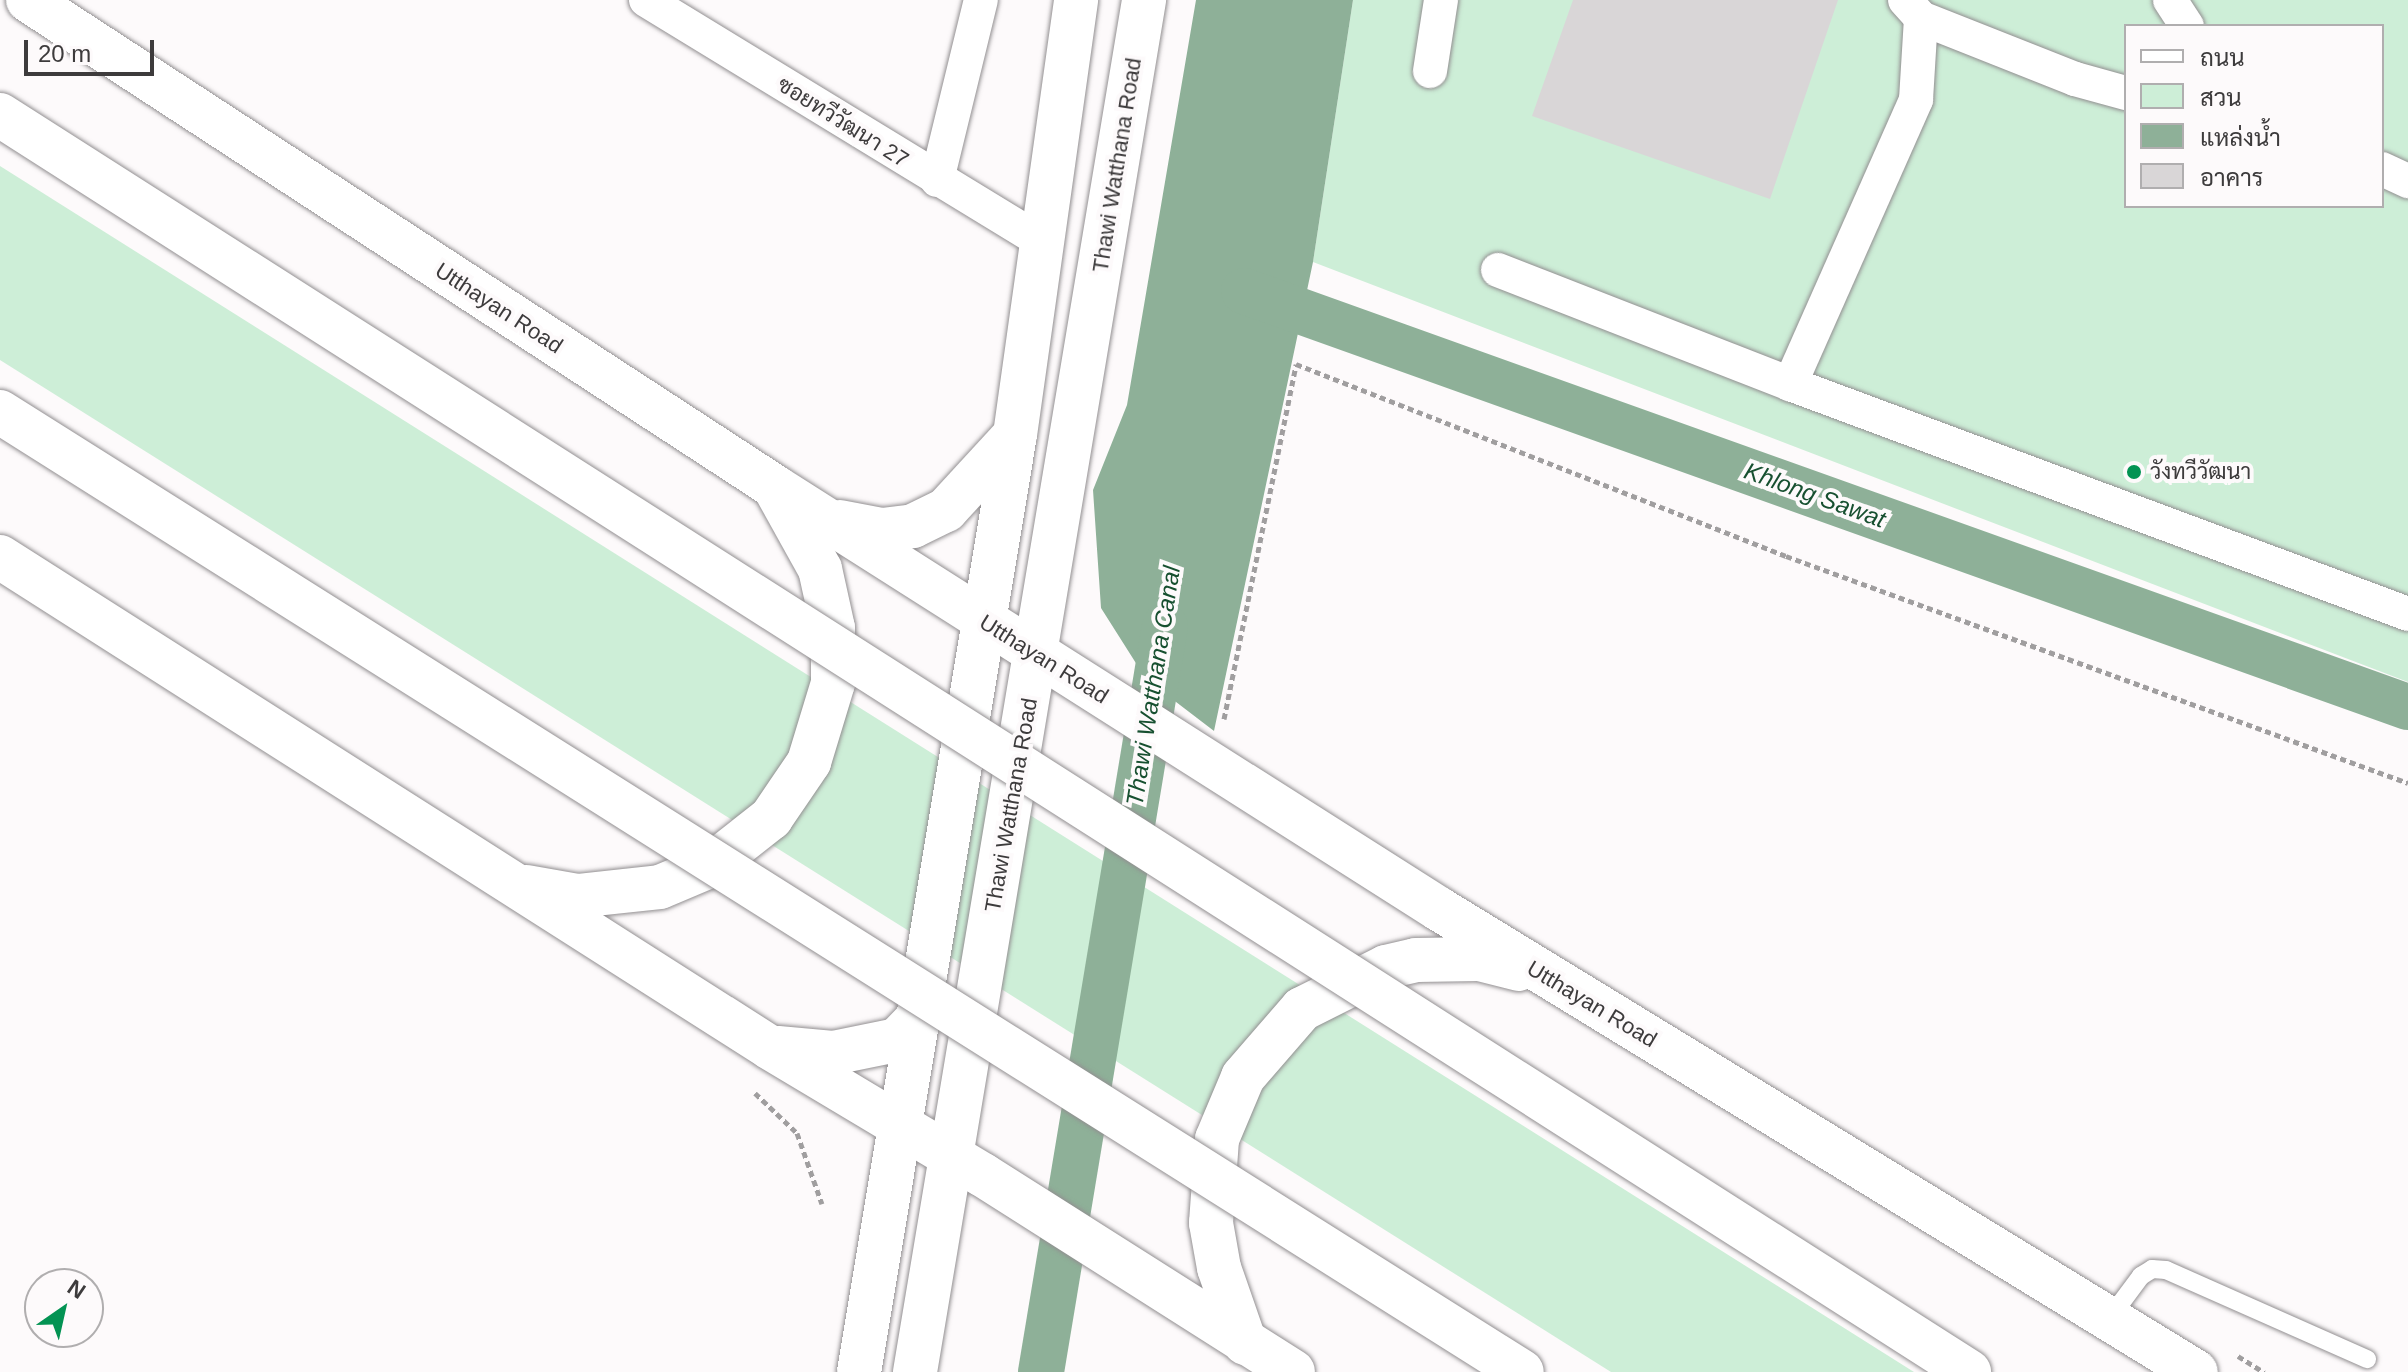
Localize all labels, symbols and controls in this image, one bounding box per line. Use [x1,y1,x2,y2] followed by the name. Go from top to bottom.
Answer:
[28,24,158,74] scale bar
[2124,24,2384,208] legend
[38,40,91,67] text: 20 m
[2200,44,2245,71] text: ถนน
[1087,56,1147,274] street label: Thawi Watthana Road
[773,71,913,173] street label: ซอยทวีวัฒนา 27
[2200,84,2242,111] text: สวน
[2200,124,2281,151] text: แหล่งน้ำ
[2200,164,2263,191] text: อาคาร
[430,257,568,359] street label: Utthayan Road
[1740,456,1890,534] water label: Khlong Sawat
[2150,459,2251,485] place label: วังทวีวัฒนา
[2125,463,2143,481] marker: วังทวีวัฒนา
[1120,564,1186,808] water label: Thawi Watthana Canal
[975,609,1113,709] street label: Utthayan Road
[979,696,1043,914] street label: Thawi Watthana Road
[1522,955,1662,1053] street label: Utthayan Road
[24,1268,104,1348] north arrow
[63,1275,90,1304] text: N

